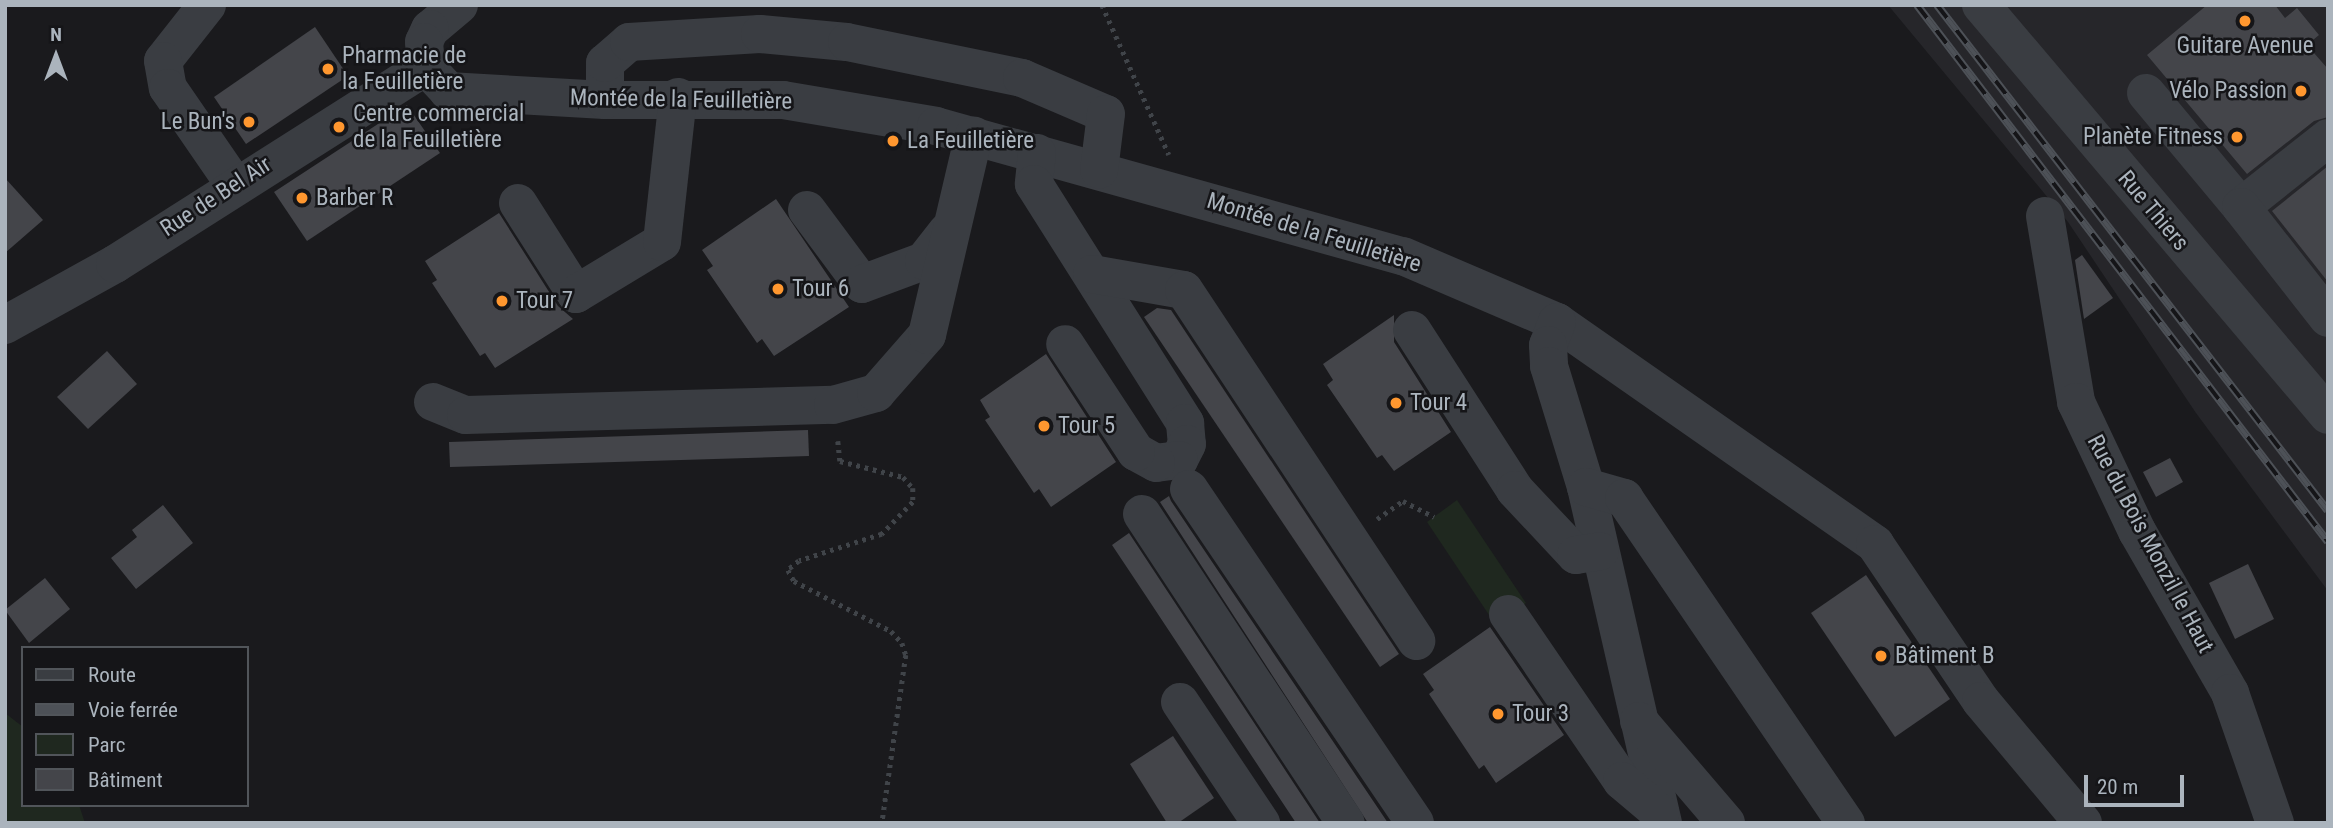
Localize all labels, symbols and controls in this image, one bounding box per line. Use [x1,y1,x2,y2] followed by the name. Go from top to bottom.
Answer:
[2237,13,2253,29] marker: Guitare Avenue
[21,21,91,91] north arrow
[50,23,62,46] text: N
[2177,32,2313,60] place label: Guitare Avenue
[342,42,466,96] place label: Pharmacie de la Feuilletière
[320,61,336,77] marker: Pharmacie de la Feuilletière
[2169,77,2287,105] place label: Vélo Passion
[2293,83,2309,99] marker: Vélo Passion
[570,84,792,116] street label: Montée de la Feuilletière
[353,100,524,154] place label: Centre commercial de la Feuilletière
[161,108,235,136] place label: Le Bun's
[241,114,257,130] marker: Le Bun's
[331,119,347,135] marker: Centre commercial de la Feuilletière
[2083,123,2223,151] place label: Planète Fitness
[907,127,1034,155] place label: La Feuilletière
[2229,129,2245,145] marker: Planète Fitness
[885,133,901,149] marker: La Feuilletière
[156,151,276,243] street label: Rue de Bel Air
[2112,165,2194,257] street label: Rue Thiers
[316,184,393,212] place label: Barber R
[1204,187,1424,279] street label: Montée de la Feuilletière
[294,190,310,206] marker: Barber R
[792,275,849,303] place label: Tour 6
[770,281,786,297] marker: Tour 6
[516,287,573,315] place label: Tour 7
[494,293,510,309] marker: Tour 7
[1410,389,1467,417] place label: Tour 4
[1388,395,1404,411] marker: Tour 4
[1058,412,1115,440] place label: Tour 5
[1036,418,1052,434] marker: Tour 5
[2081,430,2219,658] street label: Rue du Bois Monzil le Haut
[1895,642,1995,670] place label: Bâtiment B
[21,646,248,807] legend
[1873,648,1889,664] marker: Bâtiment B
[88,663,136,687] text: Route
[88,698,178,722] text: Voie ferrée
[1512,700,1569,728] place label: Tour 3
[1490,706,1506,722] marker: Tour 3
[88,733,126,757] text: Parc
[2088,762,2188,806] scale bar
[88,768,163,792] text: Bâtiment
[2097,775,2138,799] text: 20 m

